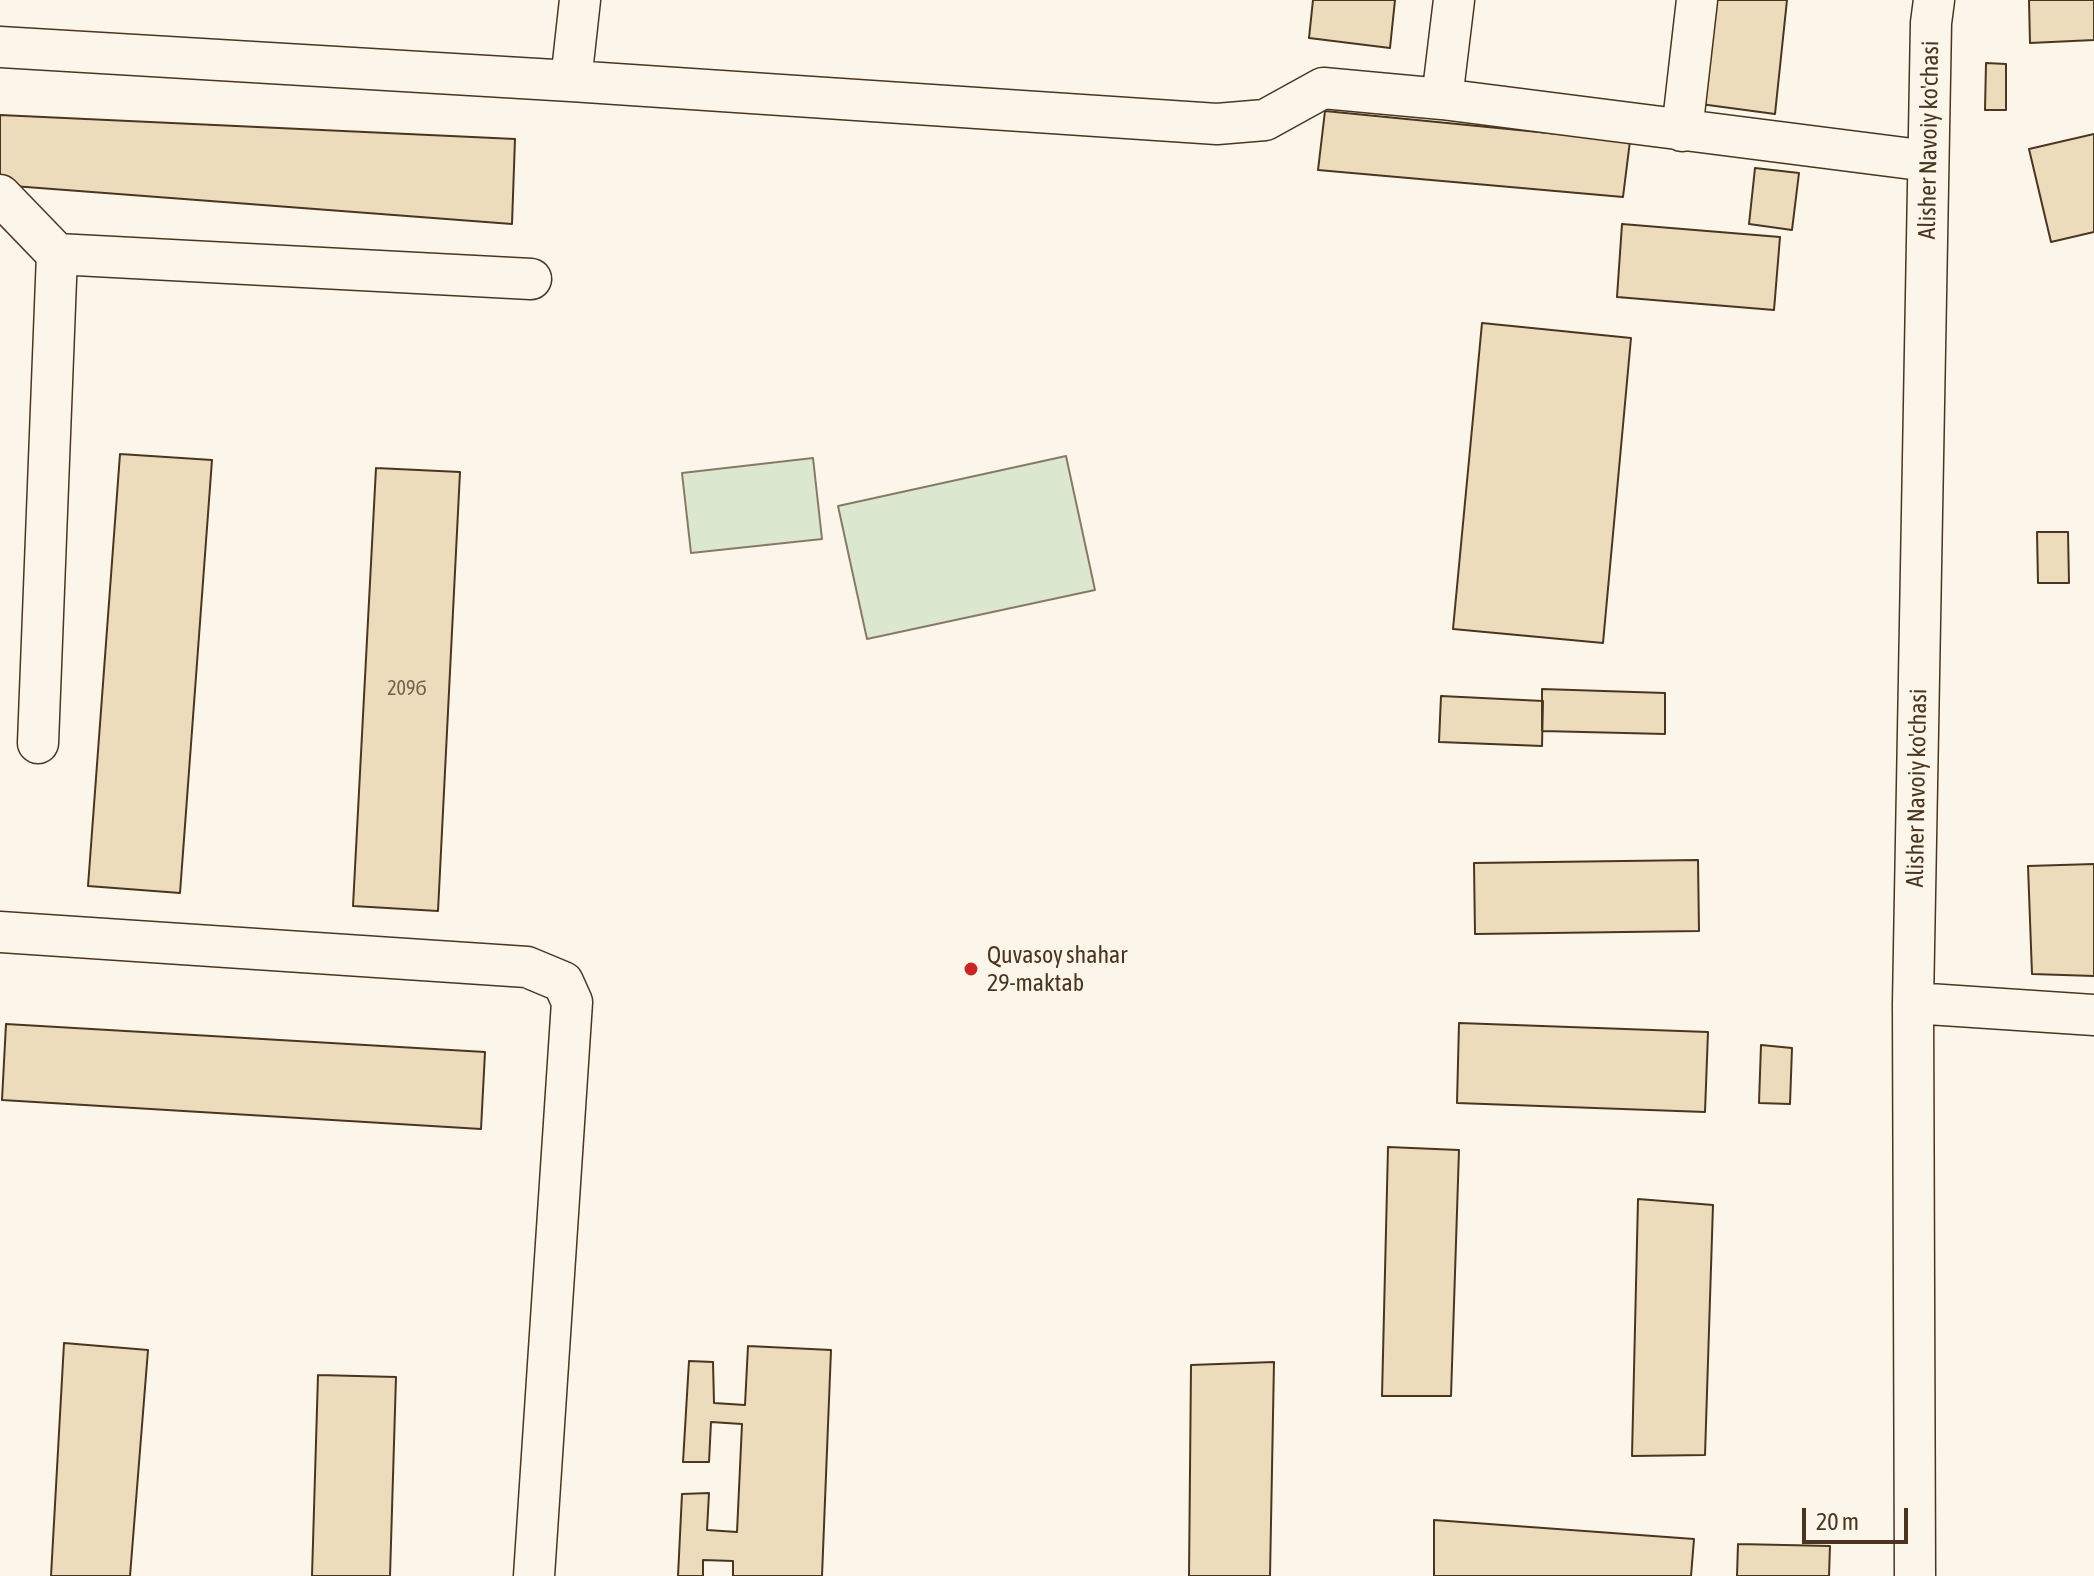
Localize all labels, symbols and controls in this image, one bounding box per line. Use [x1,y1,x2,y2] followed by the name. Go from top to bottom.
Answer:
[1913,40,1945,240] street label: Alisher Navoiy ko'chasi
[387,677,427,701] house number: 209б
[1901,688,1933,888] street label: Alisher Navoiy ko'chasi
[987,941,1127,997] place label: Quvasoy shahar 29-maktab
[962,960,980,978] marker: Quvasoy shahar 29-maktab
[1806,1492,1912,1542] scale bar
[1816,1508,1859,1535] text: 20 m

